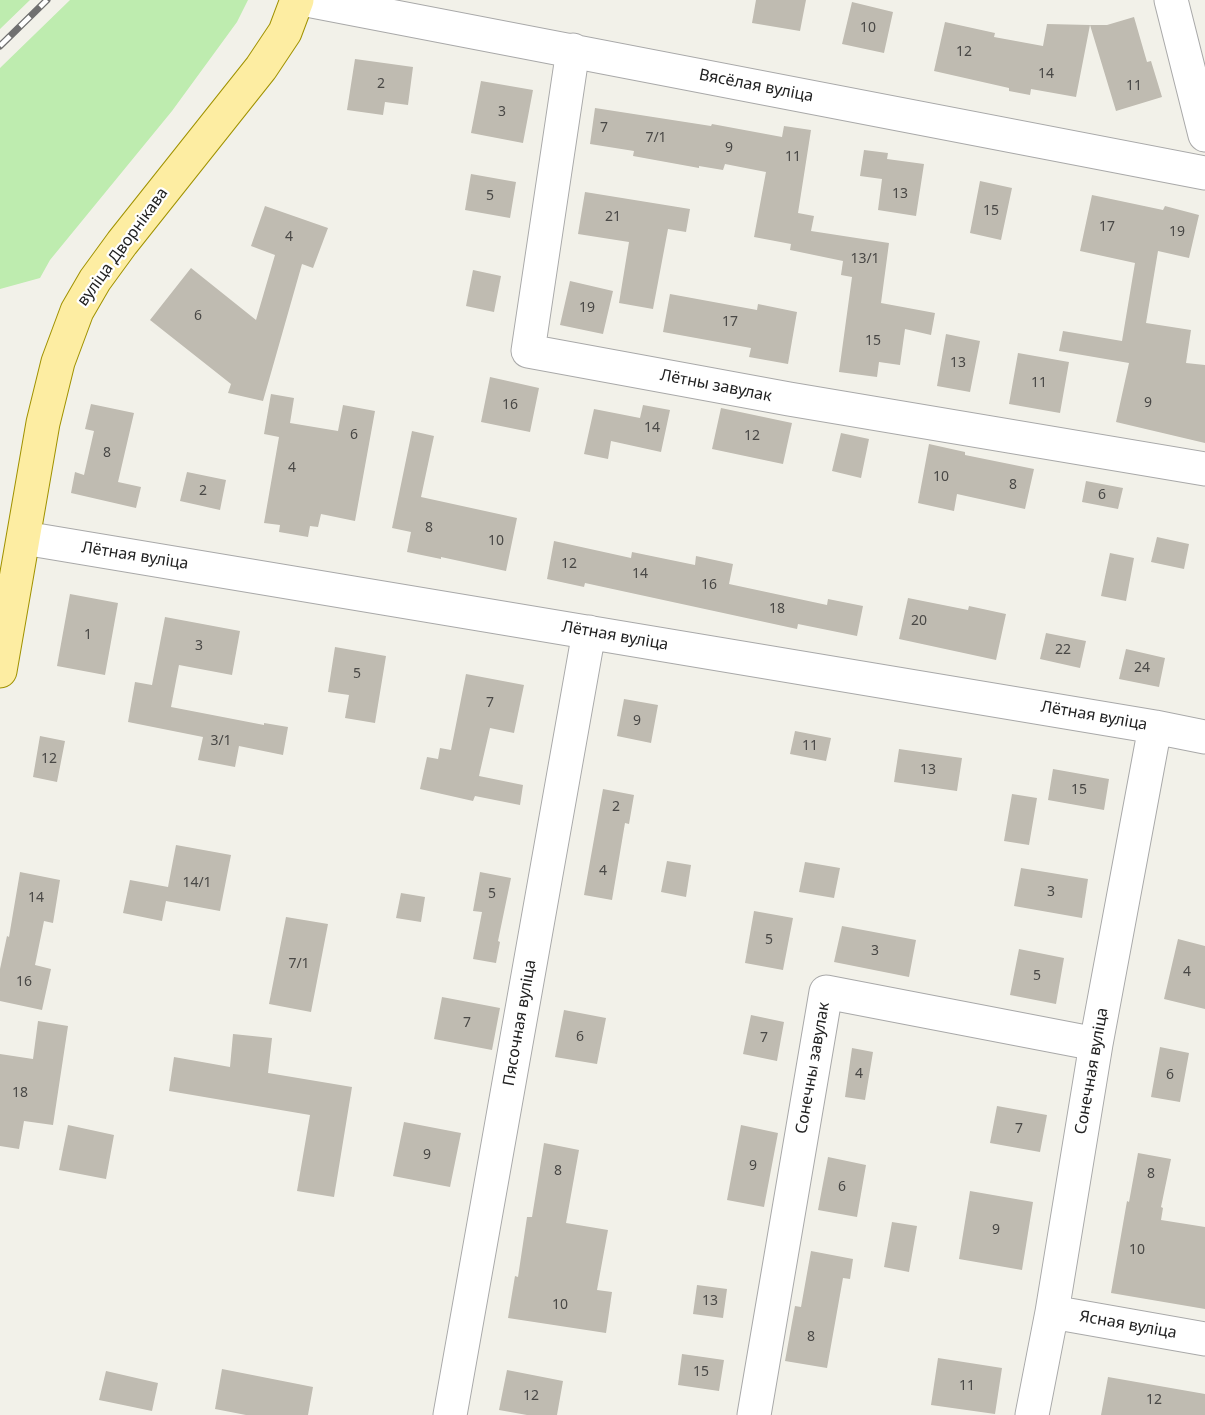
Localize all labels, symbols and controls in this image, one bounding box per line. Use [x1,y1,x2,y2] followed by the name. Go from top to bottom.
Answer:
[860,20,876,36] house number: 10
[956,44,972,60] house number: 12
[697,65,815,107] street label: Вясёлая вуліца
[1038,66,1054,82] house number: 14
[377,76,385,92] house number: 2
[1126,78,1142,94] house number: 11
[498,104,506,120] house number: 3
[600,120,608,136] house number: 7
[645,130,667,146] house number: 7/1
[725,140,733,156] house number: 9
[785,149,801,165] house number: 11
[74,184,172,310] street label: вуліца Дворнікава
[892,186,908,202] house number: 13
[486,188,494,204] house number: 5
[983,203,999,219] house number: 15
[605,209,621,225] house number: 21
[1099,219,1115,235] house number: 17
[1169,224,1185,240] house number: 19
[285,229,293,245] house number: 4
[850,251,880,267] house number: 13/1
[579,300,595,316] house number: 19
[194,308,202,324] house number: 6
[722,314,738,330] house number: 17
[865,333,881,349] house number: 15
[950,355,966,371] house number: 13
[659,366,773,406] street label: Лётны завулак
[1031,375,1047,391] house number: 11
[1144,395,1152,411] house number: 9
[502,397,518,413] house number: 16
[644,420,660,436] house number: 14
[350,427,358,443] house number: 6
[744,428,760,444] house number: 12
[103,445,111,461] house number: 8
[288,460,296,476] house number: 4
[933,469,949,485] house number: 10
[1009,477,1017,493] house number: 8
[199,483,207,499] house number: 2
[1098,487,1106,503] house number: 6
[425,520,433,536] house number: 8
[488,533,504,549] house number: 10
[80,538,190,574] street label: Лётная вуліца
[561,556,577,572] house number: 12
[632,566,648,582] house number: 14
[701,577,717,593] house number: 16
[769,601,785,617] house number: 18
[911,613,927,629] house number: 20
[560,617,670,655] street label: Лётная вуліца
[84,627,92,643] house number: 1
[195,638,203,654] house number: 3
[1055,642,1071,658] house number: 22
[1134,660,1150,676] house number: 24
[353,666,361,682] house number: 5
[486,695,494,711] house number: 7
[1039,697,1149,735] street label: Лётная вуліца
[633,713,641,729] house number: 9
[210,733,232,749] house number: 3/1
[802,738,818,754] house number: 11
[41,751,57,767] house number: 12
[920,762,936,778] house number: 13
[1071,782,1087,798] house number: 15
[612,799,620,815] house number: 2
[599,863,607,879] house number: 4
[182,875,212,891] house number: 14/1
[1047,884,1055,900] house number: 3
[488,886,496,902] house number: 5
[28,890,44,906] house number: 14
[765,932,773,948] house number: 5
[871,943,879,959] house number: 3
[288,956,310,972] house number: 7/1
[499,958,541,1088] street label: Пясочная вуліца
[1183,964,1191,980] house number: 4
[1033,968,1041,984] house number: 5
[16,974,32,990] house number: 16
[792,1001,834,1135] street label: Сонечны завулак
[1071,1006,1113,1136] street label: Сонечная вуліца
[463,1015,471,1031] house number: 7
[576,1029,584,1045] house number: 6
[760,1030,768,1046] house number: 7
[855,1066,863,1082] house number: 4
[1166,1067,1174,1083] house number: 6
[12,1085,28,1101] house number: 18
[1015,1121,1023,1137] house number: 7
[423,1147,431,1163] house number: 9
[749,1158,757,1174] house number: 9
[554,1163,562,1179] house number: 8
[1147,1166,1155,1182] house number: 8
[838,1179,846,1195] house number: 6
[992,1222,1000,1238] house number: 9
[1129,1242,1145,1258] house number: 10
[702,1293,718,1309] house number: 13
[552,1297,568,1313] house number: 10
[1078,1307,1178,1343] street label: Ясная вуліца
[807,1329,815,1345] house number: 8
[693,1364,709,1380] house number: 15
[959,1378,975,1394] house number: 11
[523,1388,539,1404] house number: 12
[1146,1392,1162,1408] house number: 12

